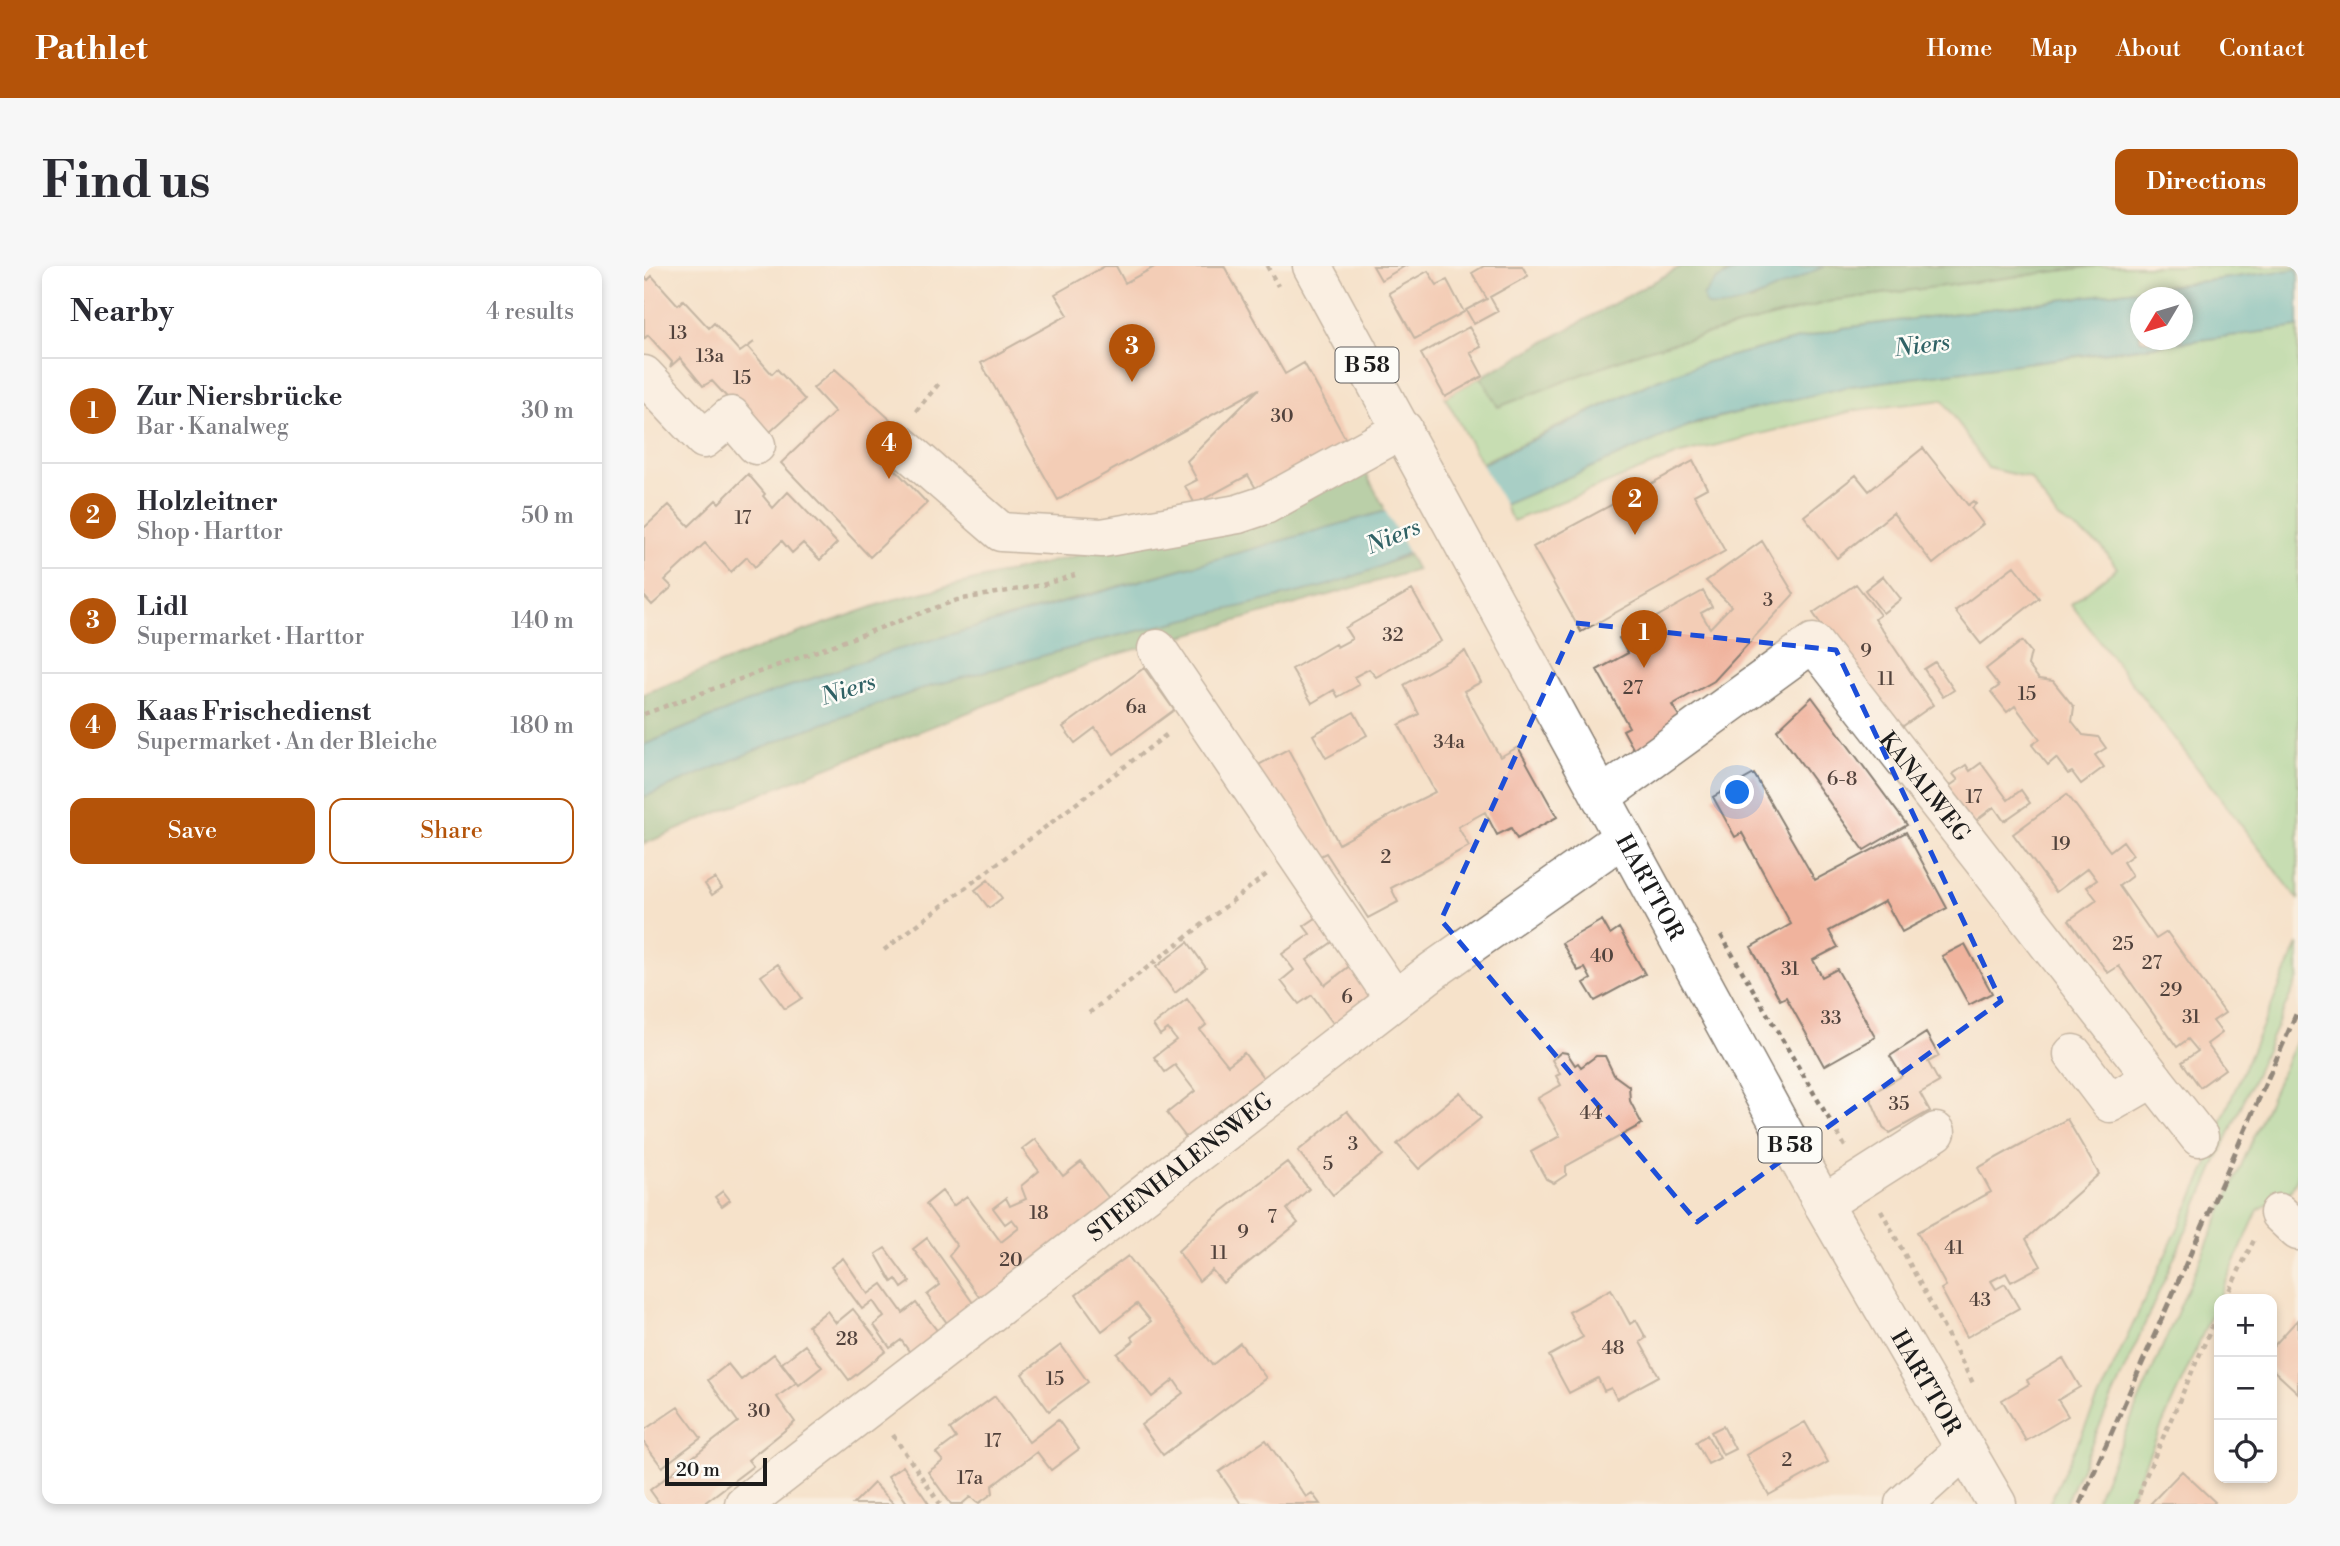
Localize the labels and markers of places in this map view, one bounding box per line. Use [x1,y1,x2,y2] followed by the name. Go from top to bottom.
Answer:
[1109,324,1155,382] pin: 3
[866,421,912,479] pin: 4
[1612,477,1658,535] pin: 2
[1621,610,1667,668] pin: 1

